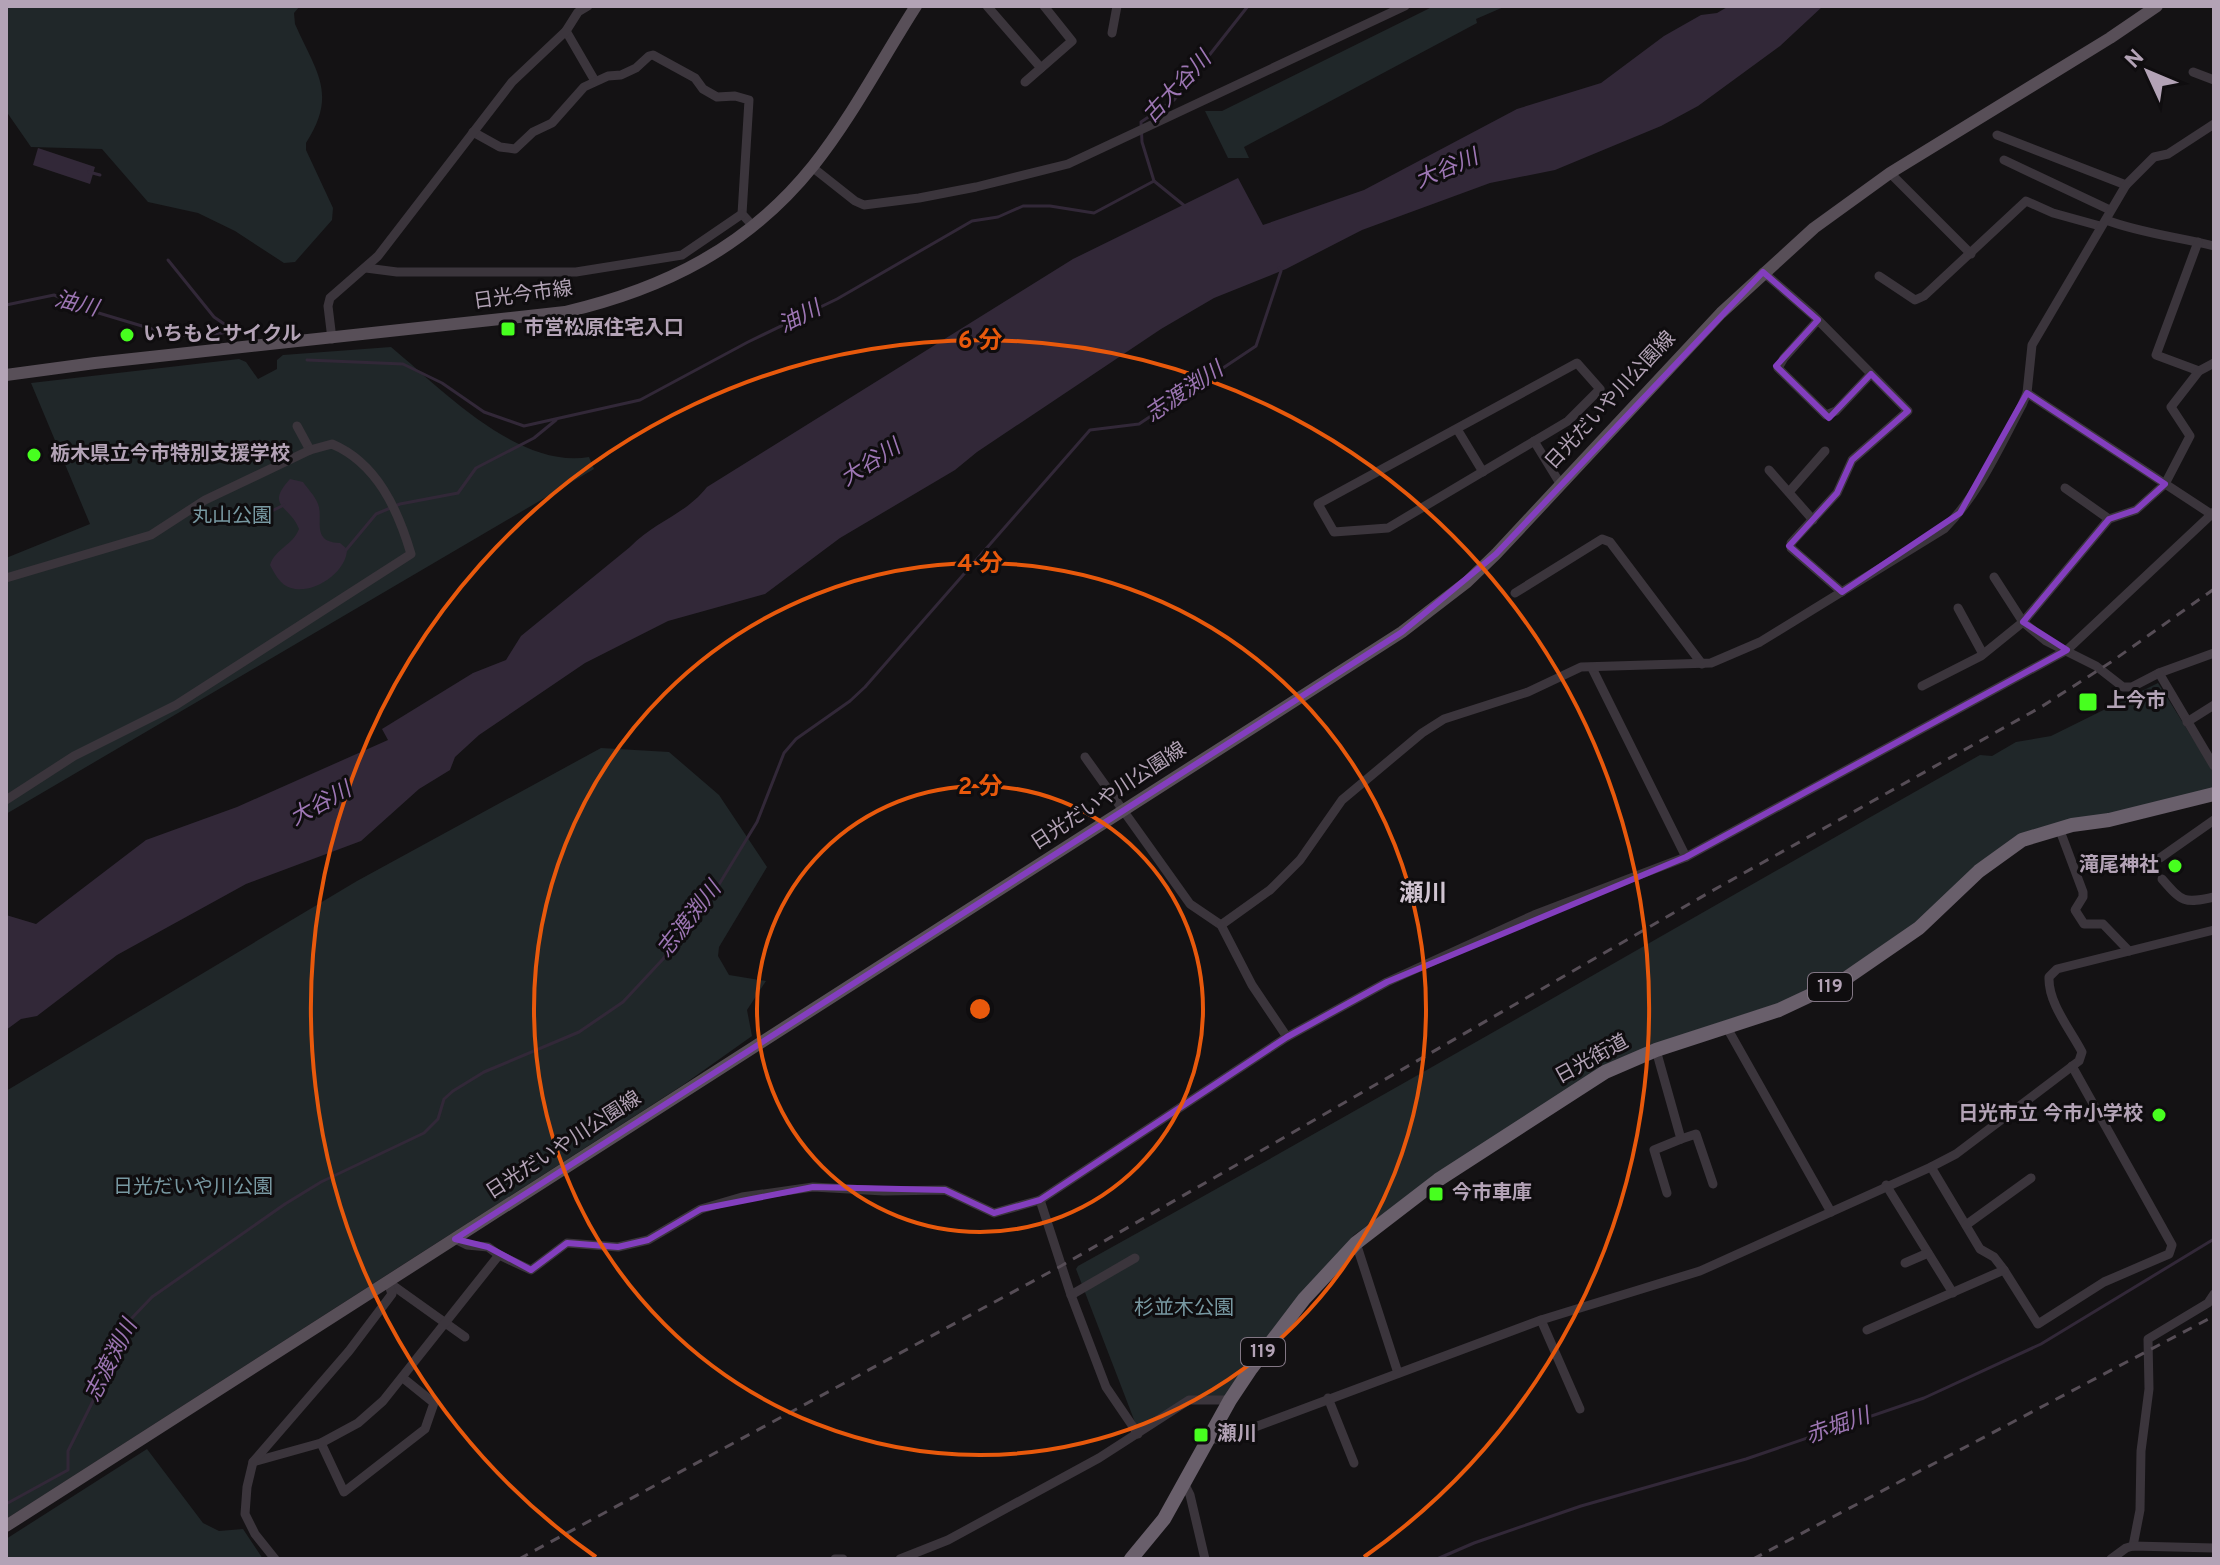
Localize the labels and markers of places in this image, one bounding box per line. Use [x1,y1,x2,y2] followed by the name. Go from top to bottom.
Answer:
[524,316,684,342] place label: 市営松原住宅入口
[499,320,517,338] marker: 市営松原住宅入口
[143,322,302,348] place label: いちもとサイクル
[118,326,136,344] marker: いちもとサイクル
[50,442,290,468] place label: 栃木県立今市特別支援学校
[25,446,43,464] marker: 栃木県立今市特別支援学校
[2106,689,2166,715] place label: 上今市
[2077,691,2099,713] marker: 上今市
[2079,853,2159,879] place label: 滝尾神社
[2166,857,2184,875] marker: 滝尾神社
[966,995,994,1023] centre of rings
[1958,1102,2143,1128] place label: 日光市立 今市小学校
[2150,1106,2168,1124] marker: 日光市立 今市小学校
[1452,1181,1532,1207] place label: 今市車庫
[1427,1185,1445,1203] marker: 今市車庫
[1217,1422,1257,1448] place label: 瀬川
[1192,1426,1210,1444] marker: 瀬川

